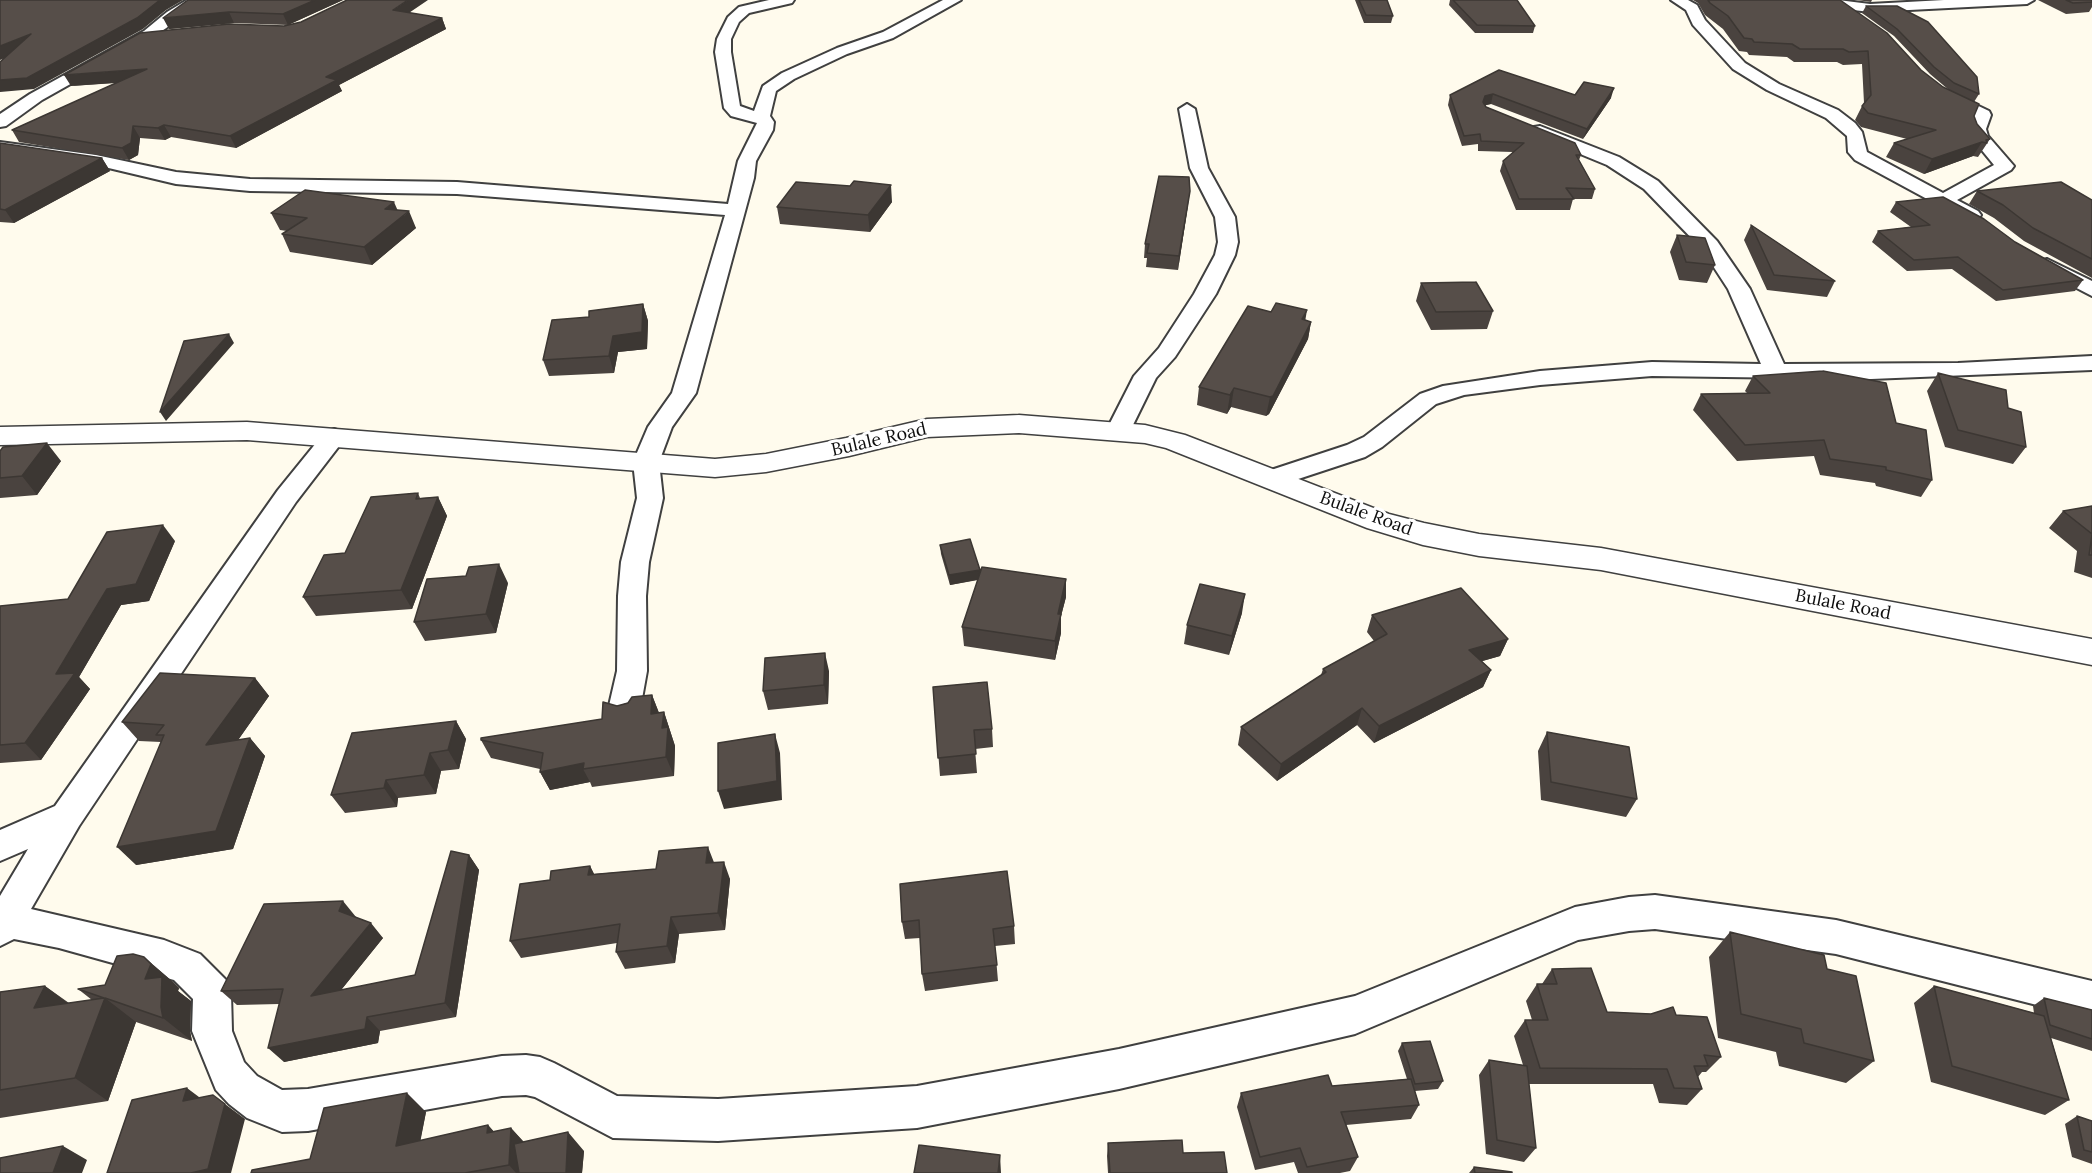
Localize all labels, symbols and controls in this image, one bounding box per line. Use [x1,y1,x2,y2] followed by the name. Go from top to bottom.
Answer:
[829,419,929,461] street label: Bulale Road
[1317,487,1415,541] street label: Bulale Road
[1793,585,1893,625] street label: Bulale Road

